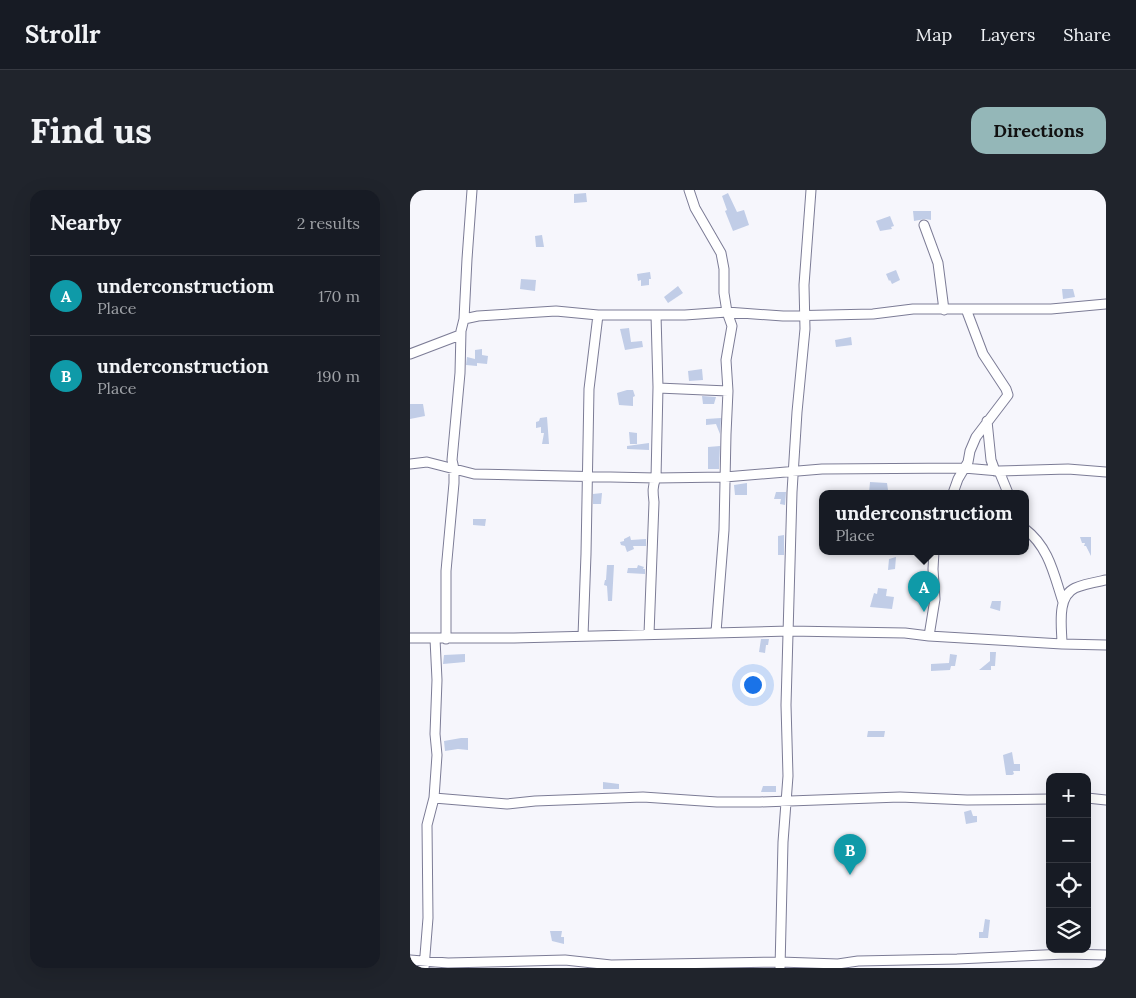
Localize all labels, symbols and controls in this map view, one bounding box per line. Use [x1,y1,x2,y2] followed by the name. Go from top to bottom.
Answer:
[25,19,100,50] text: Strollr
[916,23,952,46] text: Map
[980,23,1035,46] text: Layers
[1063,23,1111,46] text: Share
[971,107,1106,154] button: Directions
[30,108,152,153] text: Find us
[50,209,121,236] text: Nearby
[297,213,360,233] text: 2 results
[97,274,274,298] text: underconstructiom
[61,286,71,306] text: A
[318,286,360,306] text: 170 m
[97,298,136,318] text: Place
[97,354,269,378] text: underconstruction
[61,366,71,386] text: B
[316,366,360,386] text: 190 m
[97,378,136,398] text: Place
[819,490,1029,555] popup
[835,501,1013,525] text: underconstructiom
[835,525,875,545] text: Place
[908,571,940,612] pin: A
[740,672,766,698] your location
[1046,773,1091,953] map controls
[1046,773,1091,818] button: +
[1046,818,1091,863] button: −
[834,834,866,875] pin: B
[1046,863,1091,908] button: locate
[1046,908,1091,953] button: layers

